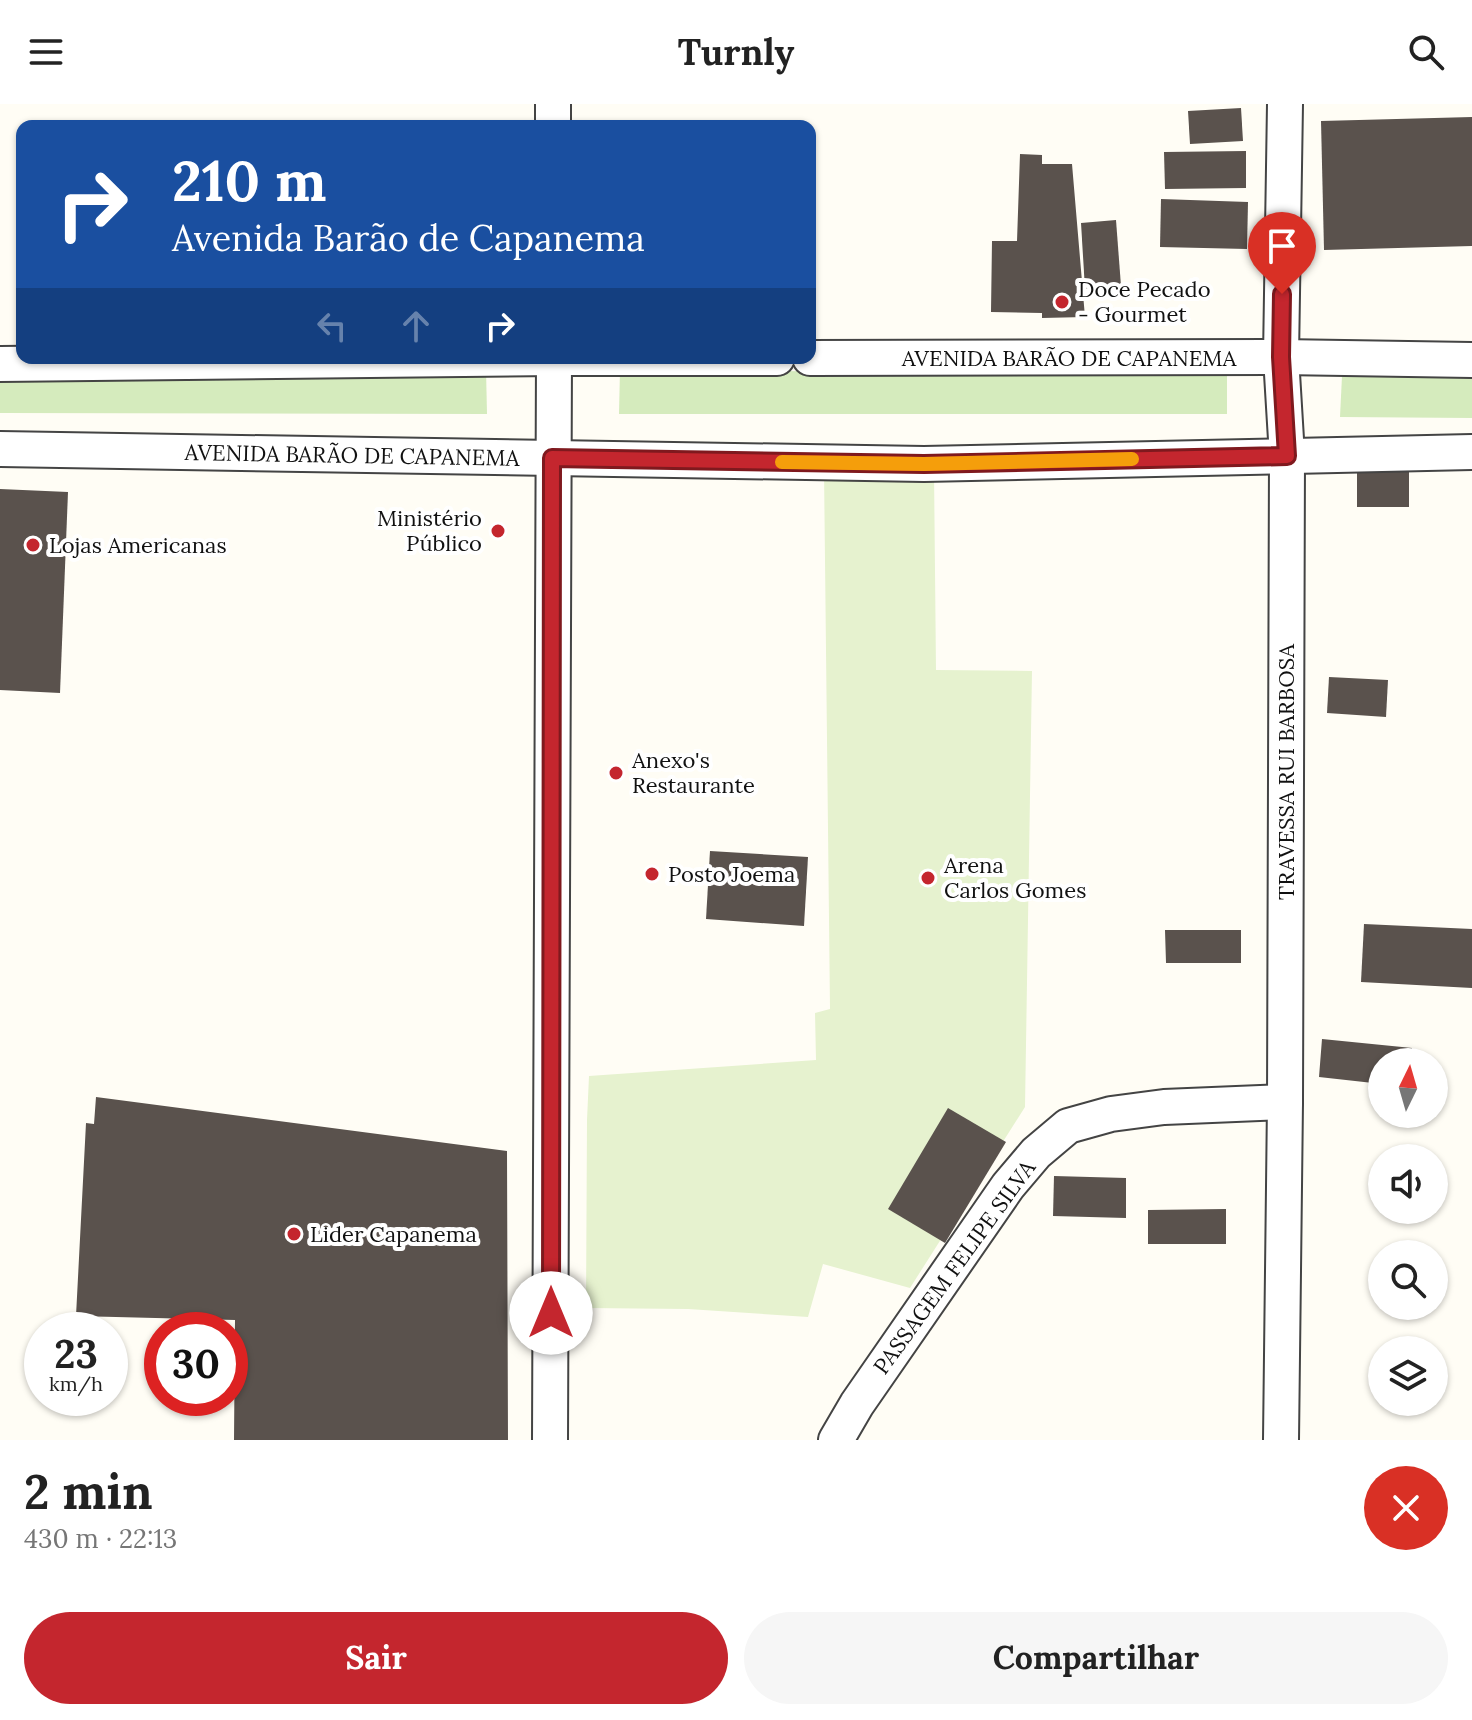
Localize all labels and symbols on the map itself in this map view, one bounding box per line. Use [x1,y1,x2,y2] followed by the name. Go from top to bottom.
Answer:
[1248,212,1316,294] pin
[1078,275,1211,328] place label: Doce Pecado - Gourmet
[1053,293,1071,311] marker: Doce Pecado - Gourmet
[901,344,1238,372] street label: AVENIDA BARÃO DE CAPANEMA
[183,438,521,472] street label: AVENIDA BARÃO DE CAPANEMA
[377,504,482,557] place label: Ministério Público
[489,522,507,540] marker: Ministério Público
[49,531,227,559] place label: Lojas Americanas
[24,536,42,554] marker: Lojas Americanas
[1272,643,1300,900] street label: TRAVESSA RUI BARBOSA
[631,746,755,799] place label: Anexo's Restaurante
[607,764,625,782] marker: Anexo's Restaurante
[943,851,1086,904] place label: Arena Carlos Gomes
[668,860,795,888] place label: Posto Joema
[643,865,661,883] marker: Posto Joema
[919,869,937,887] marker: Arena Carlos Gomes
[1368,1048,1448,1128] north arrow
[867,1153,1042,1380] street label: PASSAGEM FELIPE SILVA
[310,1220,477,1248] place label: Lider Capanema
[285,1225,303,1243] marker: Lider Capanema
[509,1271,593,1355] position arrow
[144,1312,248,1416] speed limit sign: 30

